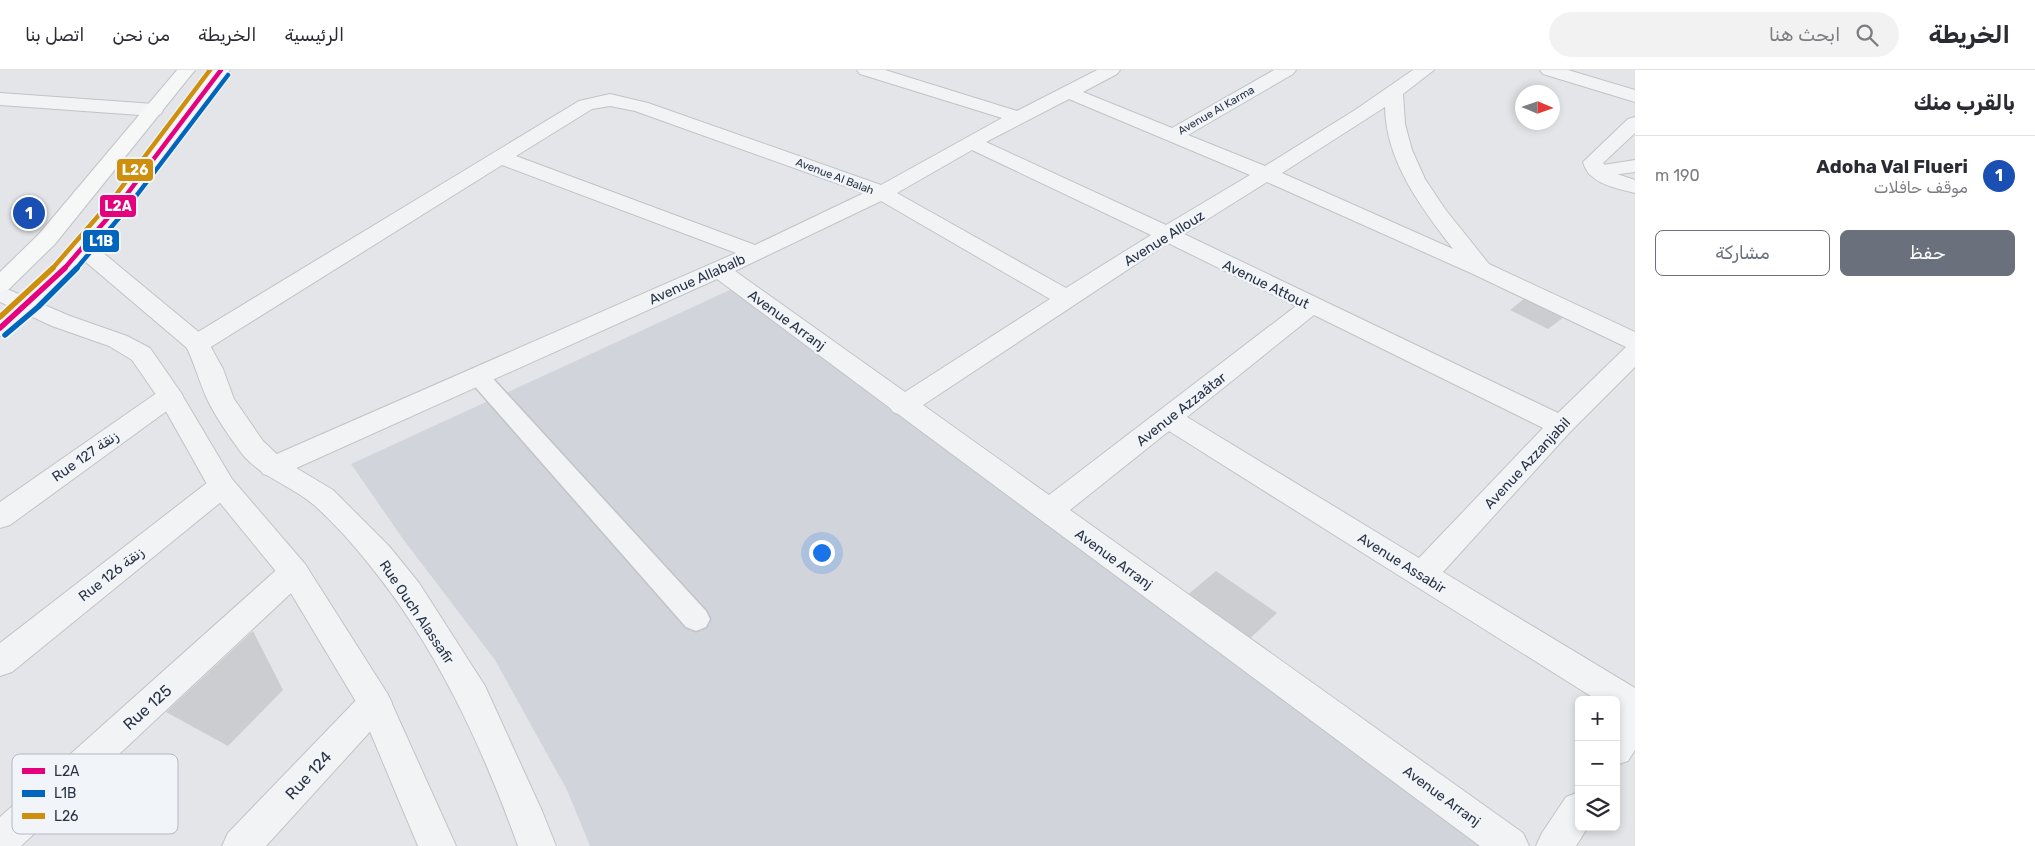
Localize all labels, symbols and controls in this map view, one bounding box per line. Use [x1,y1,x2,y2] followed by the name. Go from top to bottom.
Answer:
[1549,12,1899,57] search box
[1853,21,1881,49] icon: search
[1929,21,2010,49] text: الخريطة
[1769,23,1841,46] text: ابحث هنا
[25,24,84,46] text: اتصل بنا
[112,24,170,46] text: من نحن
[198,24,256,46] text: الخريطة
[284,24,344,46] text: الرئيسية
[1176,83,1257,138] street label: Avenue Al Karma
[1515,85,1560,130] north arrow
[1914,90,2015,115] text: بالقرب منك
[1816,155,1968,178] text: Adoha Val Flueri
[794,156,876,197] street label: Avenue Al Balah
[116,158,154,182] line badge: L26
[122,162,148,179] text: L26
[1655,166,1700,185] text: 190 m
[1995,166,2003,185] text: 1
[1874,178,1968,197] text: موقف حافلات
[13,194,45,232] pin: 1
[99,194,137,218] line badge: L2A
[104,198,132,215] text: L2A
[1121,207,1208,270] street label: Avenue Allouz
[82,229,120,253] line badge: L1B
[1655,230,1830,276] button: مشاركة
[1840,230,2015,276] button: حفظ
[89,233,113,250] text: L1B
[646,251,748,308] street label: Avenue Allabalb
[1220,256,1312,313] street label: Avenue Attout
[745,287,829,354] street label: Avenue Arranj
[1133,369,1230,450] street label: Avenue Azzaâtar
[1481,414,1574,512] street label: Avenue Azzanjabil
[49,427,122,485] street label: Rue 127 زنقة
[1072,526,1156,593] street label: Avenue Arranj
[1355,530,1449,598] street label: Avenue Assabir
[809,540,835,566] your location
[75,544,147,605] street label: Rue 126 زنقة
[376,557,458,668] street label: Rue Ouch Alassafir
[119,681,176,734] street label: Rue 125
[1575,696,1620,831] map controls
[1575,696,1620,741] button: +
[1575,741,1620,786] button: −
[281,747,335,803] street label: Rue 124
[12,754,178,834] legend
[54,763,80,780] text: L2A
[1400,763,1484,830] street label: Avenue Arranj
[54,785,76,802] text: L1B
[1575,786,1620,831] button: layers
[54,808,79,825] text: L26

